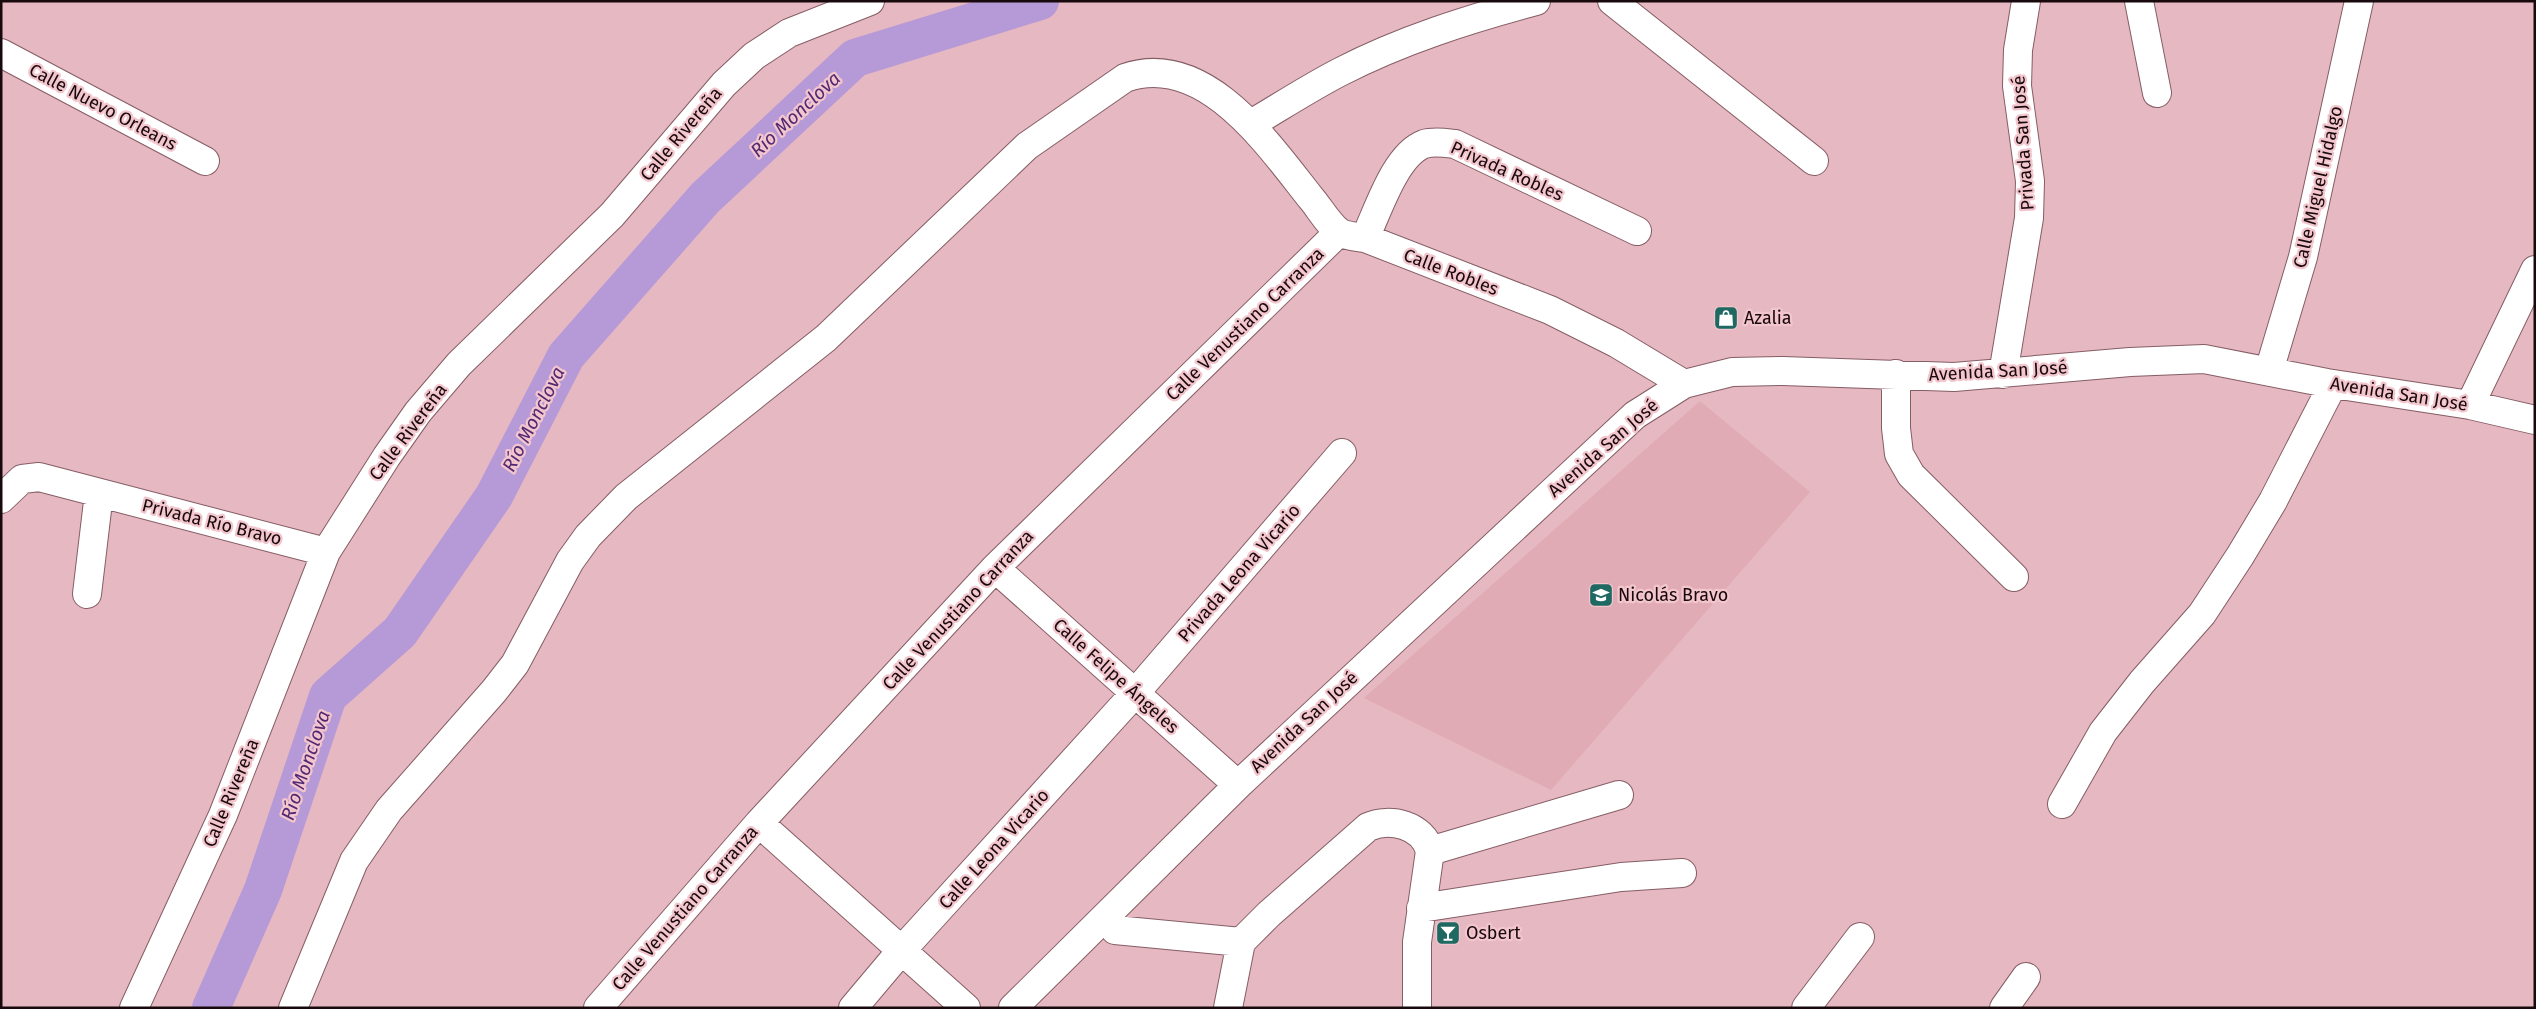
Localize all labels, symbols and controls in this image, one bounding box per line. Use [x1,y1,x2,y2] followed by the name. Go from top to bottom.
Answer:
[25,59,181,155] street label: Calle Nuevo Orleans
[746,67,845,162] water label: Río Monclova
[2007,75,2039,211] street label: Privada San José
[635,83,727,185] street label: Calle Rivereña
[2289,104,2347,270] street label: Calle Miguel Hidalgo
[1447,136,1567,206] street label: Privada Robles
[1161,243,1329,405] street label: Calle Venustiano Carranza
[1400,244,1502,300] street label: Calle Robles
[1713,305,1739,331] shop icon: Azalia
[1744,307,1792,329] place label: Azalia
[1928,356,2068,386] street label: Avenida San José
[497,363,570,475] water label: Río Monclova
[2329,372,2469,416] street label: Avenida San José
[364,379,452,485] street label: Calle Rivereña
[1543,394,1663,502] street label: Avenida San José
[140,494,284,550] street label: Privada Río Bravo
[1173,500,1305,646] street label: Privada Leona Vicario
[878,525,1038,695] street label: Calle Venustiano Carranza
[1588,582,1614,608] school or university icon: Nicolás Bravo
[1618,584,1728,606] place label: Nicolás Bravo
[1049,613,1184,738] street label: Calle Felipe Ángeles
[1246,667,1362,777] street label: Avenida San José
[276,707,335,823] water label: Río Monclova
[198,735,264,851] street label: Calle Rivereña
[934,784,1054,914] street label: Calle Leona Vicario
[607,821,763,995] street label: Calle Venustiano Carranza
[1435,920,1461,946] bar icon: Osbert
[1466,922,1521,944] place label: Osbert

